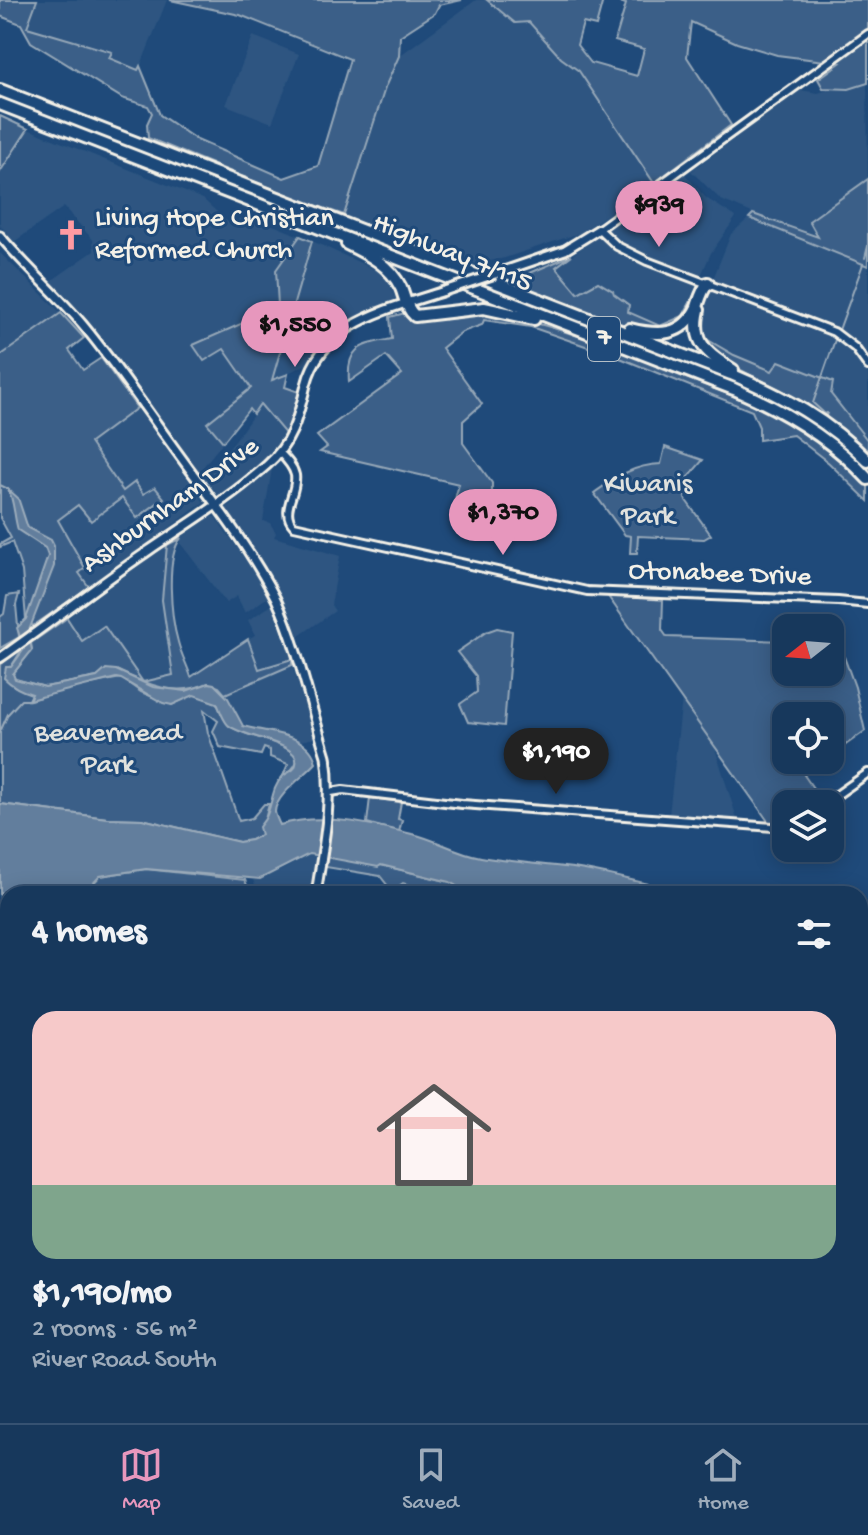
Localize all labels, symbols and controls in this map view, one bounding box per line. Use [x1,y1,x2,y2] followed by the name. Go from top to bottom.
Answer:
[612,181,706,249] pin: $939
[633,191,685,222] text: $939
[95,203,335,268] place label: Living Hope Christian Reformed Church
[367,207,537,301] street label: Highway 7/115
[54,218,88,252] church icon: Living Hope Christian Reformed Church
[230,301,360,369] pin: $1,550
[259,311,331,342] text: $1,550
[588,317,620,361] road number: 7
[76,430,267,581] street label: Ashburnham Drive
[604,469,693,534] park label: Kiwanis Park
[438,489,568,557] pin: $1,370
[467,499,539,530] text: $1,370
[628,555,813,595] street label: Otonabee Drive
[772,614,844,686] north arrow
[772,614,844,862] map controls
[772,702,844,774] button: locate
[33,718,184,783] park label: Beavermead Park
[491,728,621,796] pin: $1,190
[522,738,590,769] text: $1,190
[772,790,844,862] button: layers
[792,912,836,956] icon: filters
[32,914,146,954] text: 4 homes
[362,1063,506,1207] icon: home
[32,1275,172,1315] text: $1,190/mo
[32,1315,197,1346] text: 2 rooms · 56 m²
[32,1346,217,1377] text: River Road South
[119,1443,163,1517] tab: Map
[402,1443,459,1517] tab: Saved
[698,1443,749,1517] tab: Home

